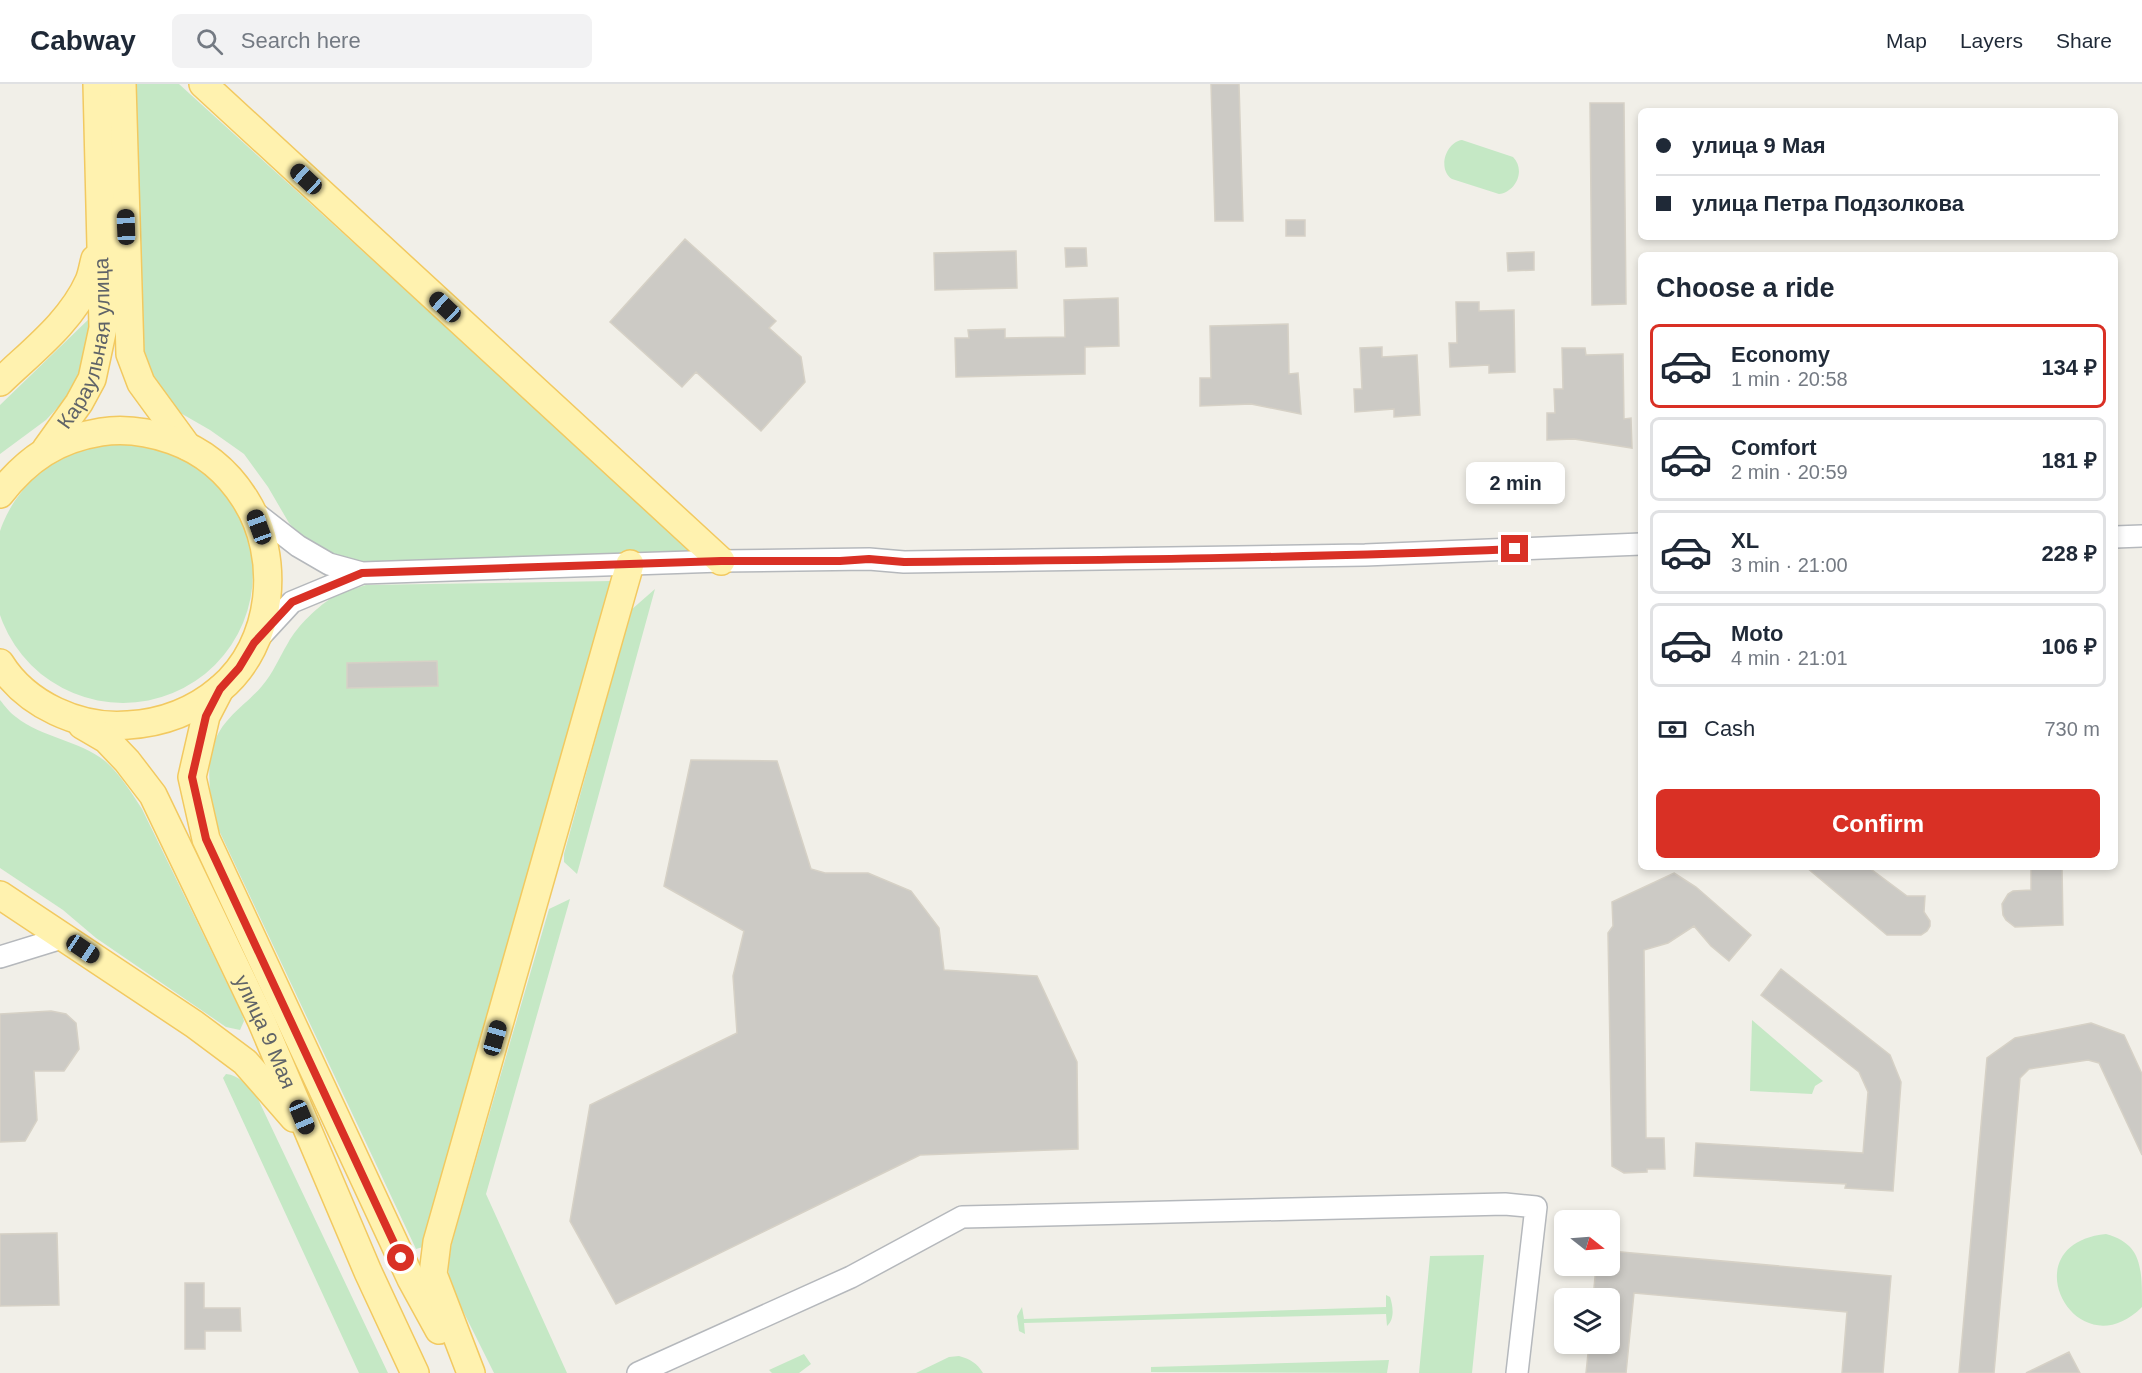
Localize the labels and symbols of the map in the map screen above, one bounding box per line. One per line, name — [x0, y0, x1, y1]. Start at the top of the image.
car — [287, 160, 325, 198]
car — [116, 209, 136, 245]
street label: Караульная улица — [52, 257, 114, 433]
car — [426, 288, 464, 326]
callout: 2 min — [1466, 462, 1564, 504]
car — [244, 507, 274, 547]
route end — [1501, 535, 1528, 562]
car — [63, 931, 103, 967]
street label: улица 9 Мая — [230, 971, 301, 1092]
car — [481, 1018, 509, 1058]
car — [287, 1097, 317, 1137]
north arrow — [1554, 1210, 1620, 1276]
route start — [387, 1244, 414, 1271]

